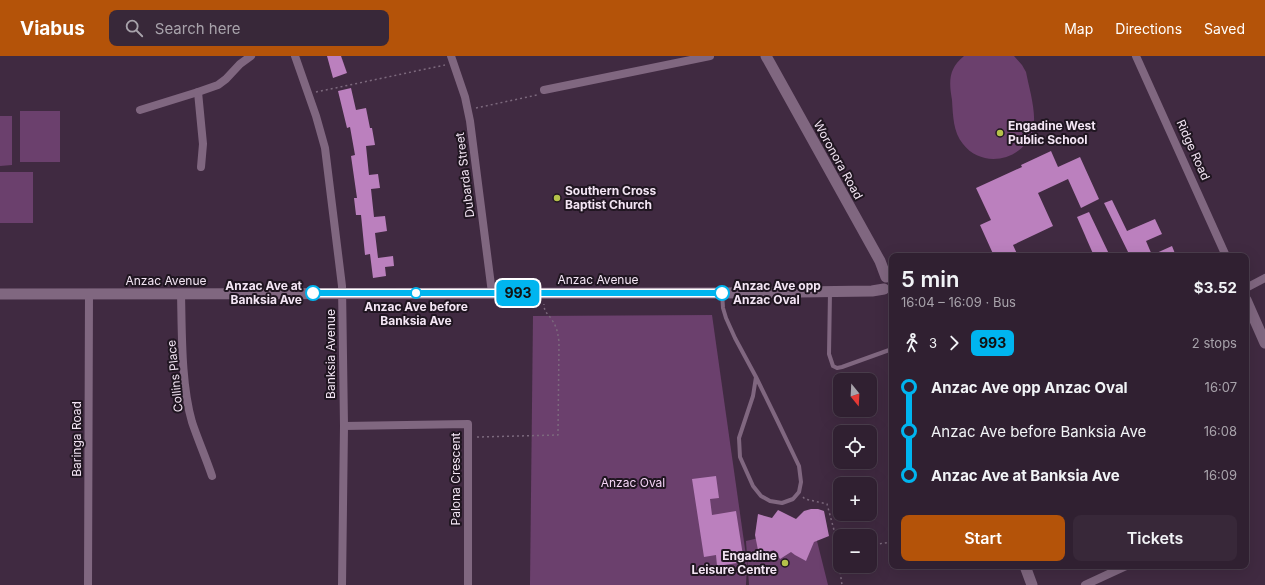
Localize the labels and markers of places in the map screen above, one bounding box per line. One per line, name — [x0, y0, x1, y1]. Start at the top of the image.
place label: Engadine West Public School — [1008, 118, 1096, 147]
marker: Engadine West Public School — [995, 128, 1005, 138]
place label: Southern Cross Baptist Church — [565, 183, 657, 212]
marker: Southern Cross Baptist Church — [552, 193, 562, 203]
place label: Anzac Ave at Banksia Ave — [225, 278, 303, 307]
place label: Anzac Ave opp Anzac Oval — [733, 278, 821, 307]
marker: Anzac Ave at Banksia Ave — [305, 285, 321, 301]
marker: Anzac Ave opp Anzac Oval — [714, 285, 730, 301]
marker: Anzac Ave before Banksia Ave — [410, 287, 422, 299]
place label: Anzac Ave before Banksia Ave — [364, 299, 468, 328]
place label: Engadine Leisure Centre — [691, 548, 777, 577]
marker: Engadine Leisure Centre — [780, 558, 790, 568]

